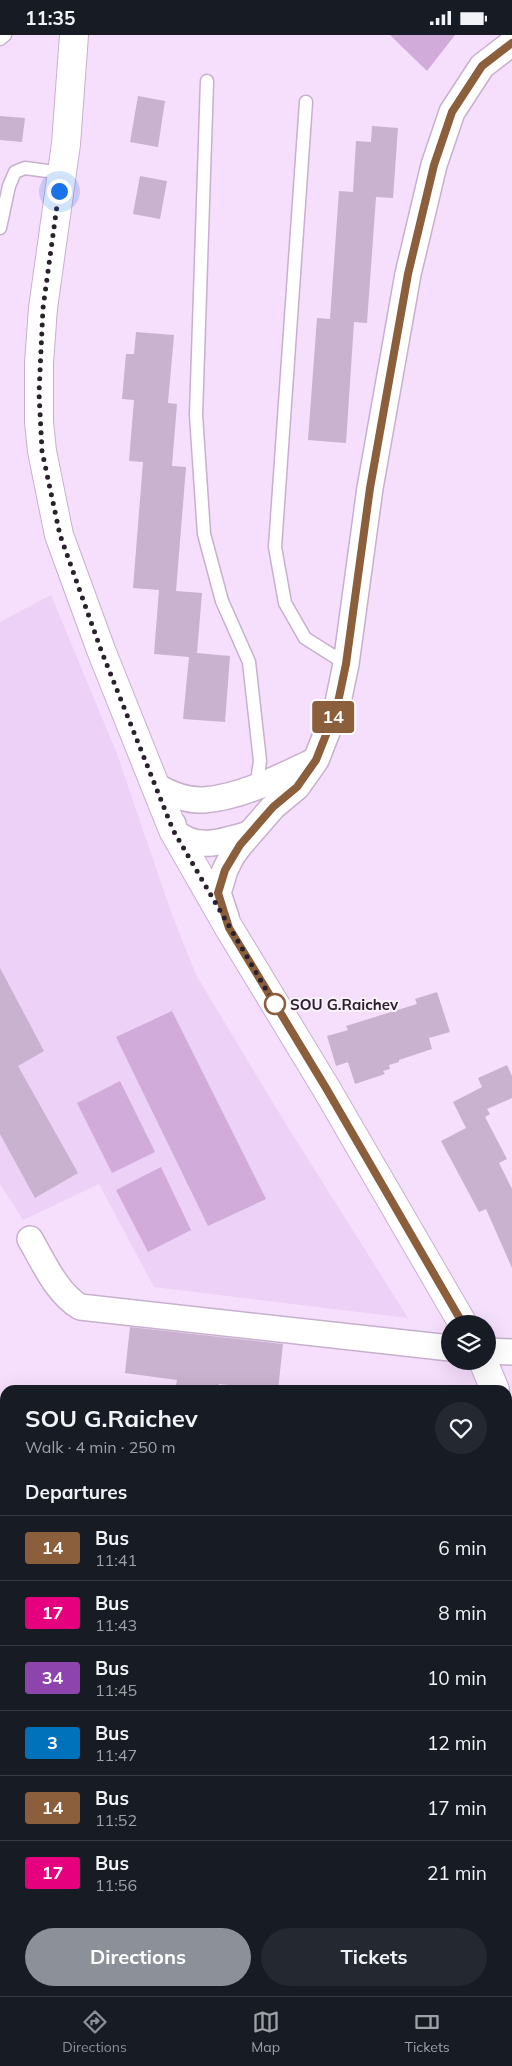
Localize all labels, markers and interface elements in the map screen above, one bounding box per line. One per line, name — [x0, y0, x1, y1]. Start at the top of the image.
text: 11:35 — [25, 6, 75, 30]
your location — [47, 179, 72, 204]
line badge: 14 — [310, 701, 356, 733]
text: 14 — [322, 705, 344, 728]
marker: SOU G.Raichev — [264, 993, 286, 1015]
place label: SOU G.Raichev — [290, 995, 399, 1014]
map controls — [441, 1315, 496, 1370]
button: layers — [441, 1315, 496, 1370]
button: heart — [435, 1402, 487, 1454]
text: SOU G.Raichev — [25, 1403, 198, 1433]
text: Walk · 4 min · 250 m — [25, 1437, 176, 1457]
text: Departures — [25, 1480, 127, 1504]
text: Bus — [95, 1526, 129, 1550]
text: 14 — [42, 1536, 63, 1559]
text: 6 min — [438, 1536, 487, 1560]
text: 11:41 — [95, 1550, 137, 1570]
text: Bus — [95, 1591, 129, 1615]
text: 17 — [42, 1601, 63, 1624]
text: 8 min — [438, 1601, 487, 1625]
text: 11:43 — [95, 1615, 137, 1635]
text: Bus — [95, 1656, 129, 1680]
text: 34 — [42, 1666, 63, 1689]
text: 10 min — [427, 1666, 487, 1690]
text: 11:45 — [95, 1680, 137, 1700]
text: Bus — [95, 1721, 129, 1745]
text: 3 — [47, 1731, 58, 1754]
text: 12 min — [427, 1731, 487, 1755]
text: 11:47 — [95, 1745, 137, 1765]
text: Bus — [95, 1786, 129, 1810]
text: 14 — [42, 1796, 63, 1819]
text: 17 min — [427, 1796, 487, 1820]
text: 11:52 — [95, 1810, 137, 1830]
text: Bus — [95, 1851, 129, 1875]
text: 17 — [42, 1861, 63, 1884]
text: 21 min — [427, 1861, 487, 1885]
text: 11:56 — [95, 1875, 137, 1895]
button: Directions — [25, 1928, 251, 1986]
button: Tickets — [261, 1928, 487, 1986]
tab: Directions — [62, 2008, 127, 2056]
tab: Map — [251, 2008, 280, 2056]
tab: Tickets — [405, 2008, 450, 2056]

